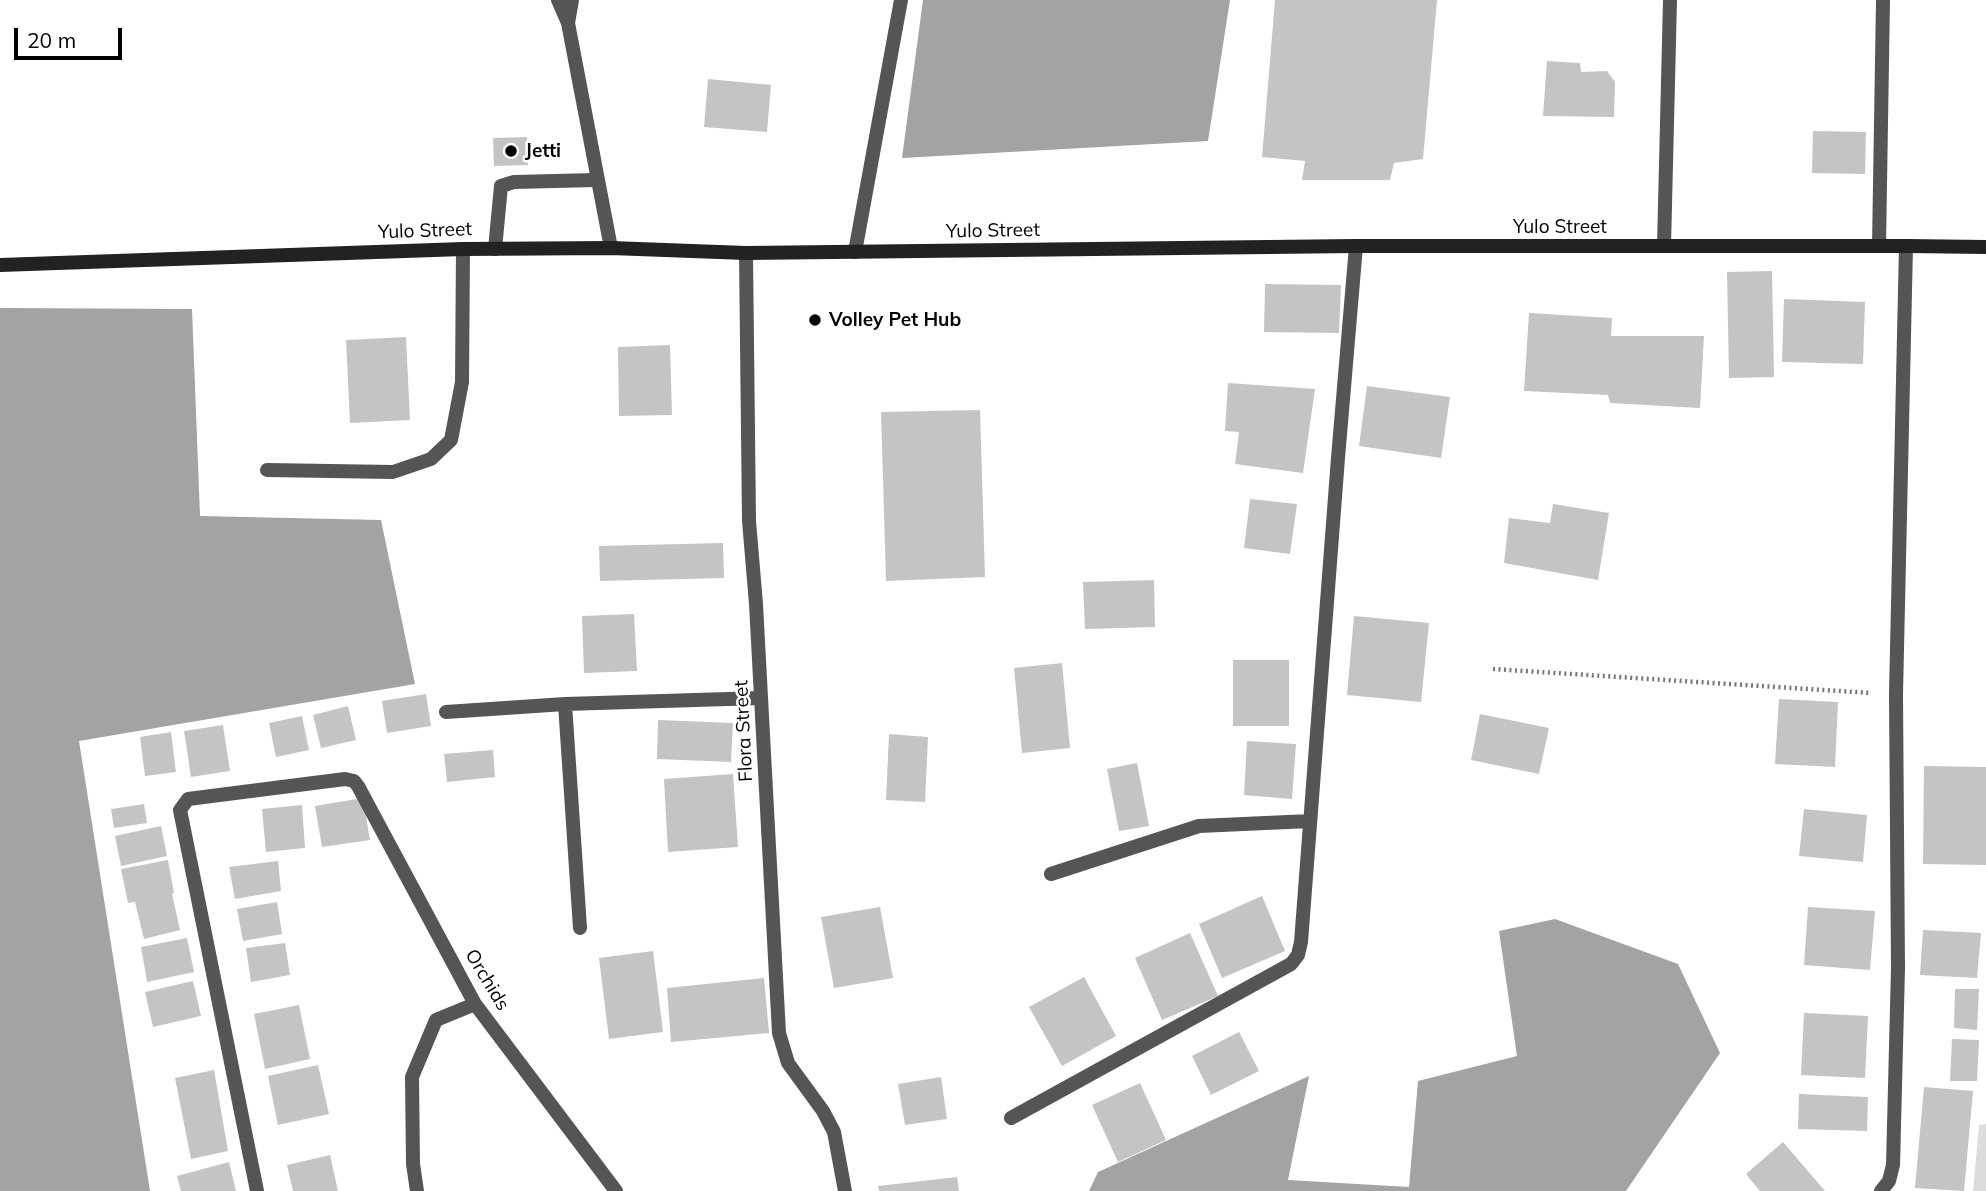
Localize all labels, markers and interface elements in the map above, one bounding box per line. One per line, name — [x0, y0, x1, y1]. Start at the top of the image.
scale bar — [18, 14, 126, 58]
text: 20 m — [27, 27, 76, 53]
place label: Jetti — [525, 140, 561, 162]
marker: Jetti — [503, 143, 519, 159]
street label: Yulo Street — [1513, 216, 1607, 238]
street label: Yulo Street — [378, 218, 472, 244]
street label: Yulo Street — [946, 219, 1040, 243]
place label: Volley Pet Hub — [829, 309, 961, 331]
marker: Volley Pet Hub — [807, 312, 823, 328]
street label: Flora Street — [730, 680, 758, 782]
street label: Orchids — [460, 945, 514, 1015]

